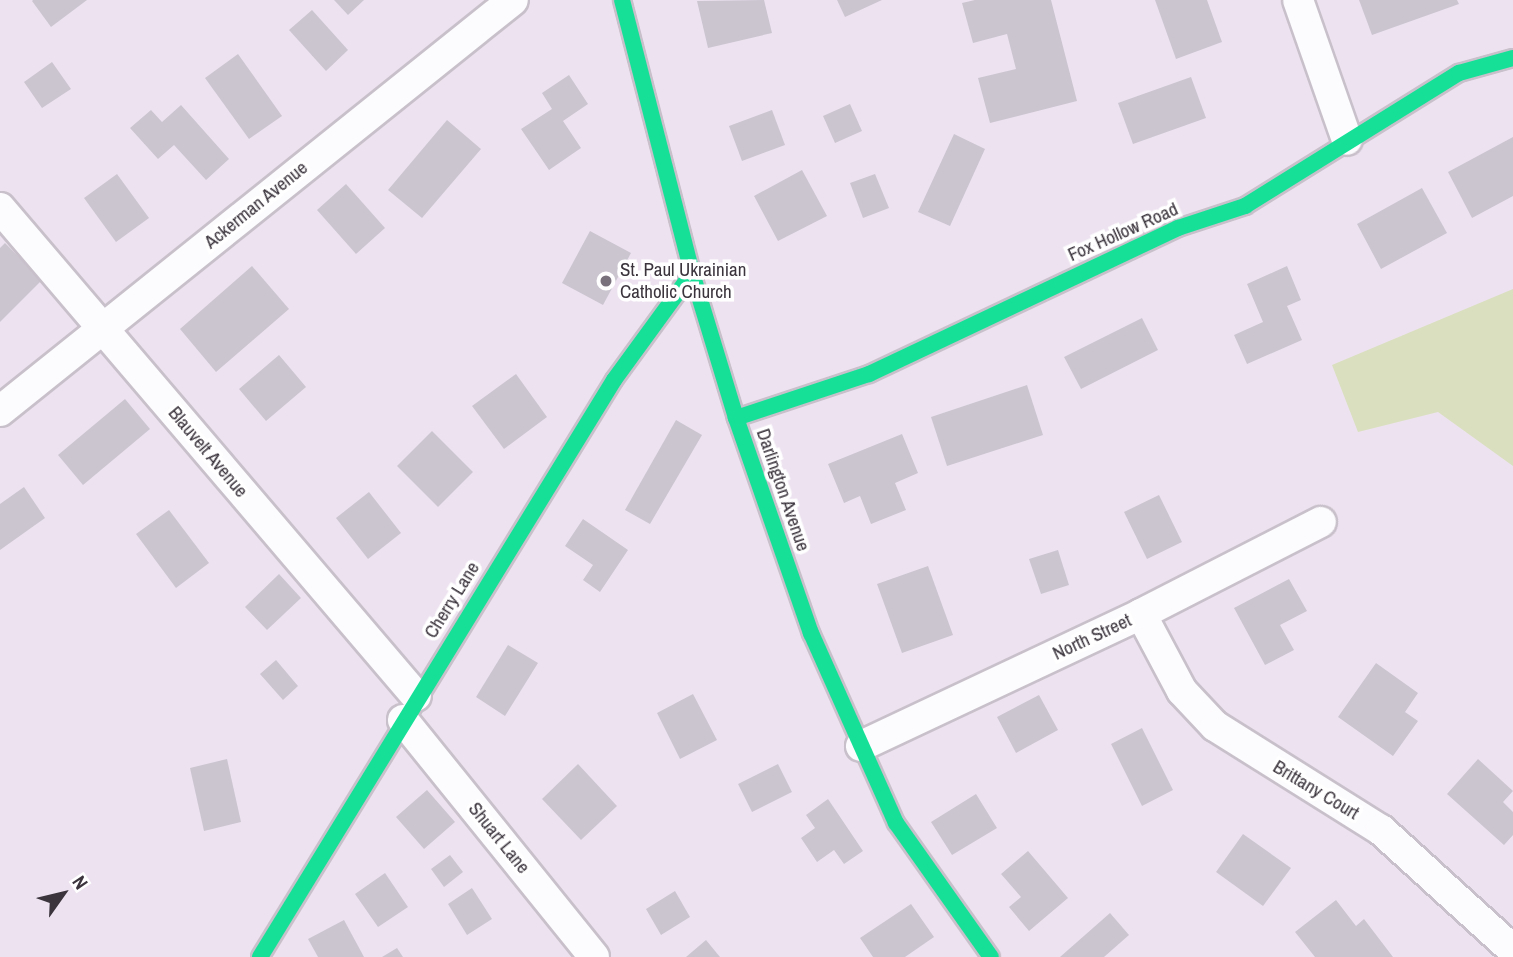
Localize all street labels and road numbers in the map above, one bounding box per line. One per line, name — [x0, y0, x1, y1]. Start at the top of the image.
street label: Ackerman Avenue — [199, 156, 313, 254]
street label: Fox Hollow Road — [1065, 198, 1181, 266]
street label: Blauvelt Avenue — [163, 402, 253, 502]
street label: Darlington Avenue — [751, 425, 815, 555]
street label: Cherry Lane — [420, 558, 484, 642]
street label: North Street — [1049, 609, 1135, 665]
street label: Brittany Court — [1269, 755, 1363, 825]
street label: Shuart Lane — [463, 798, 535, 878]

